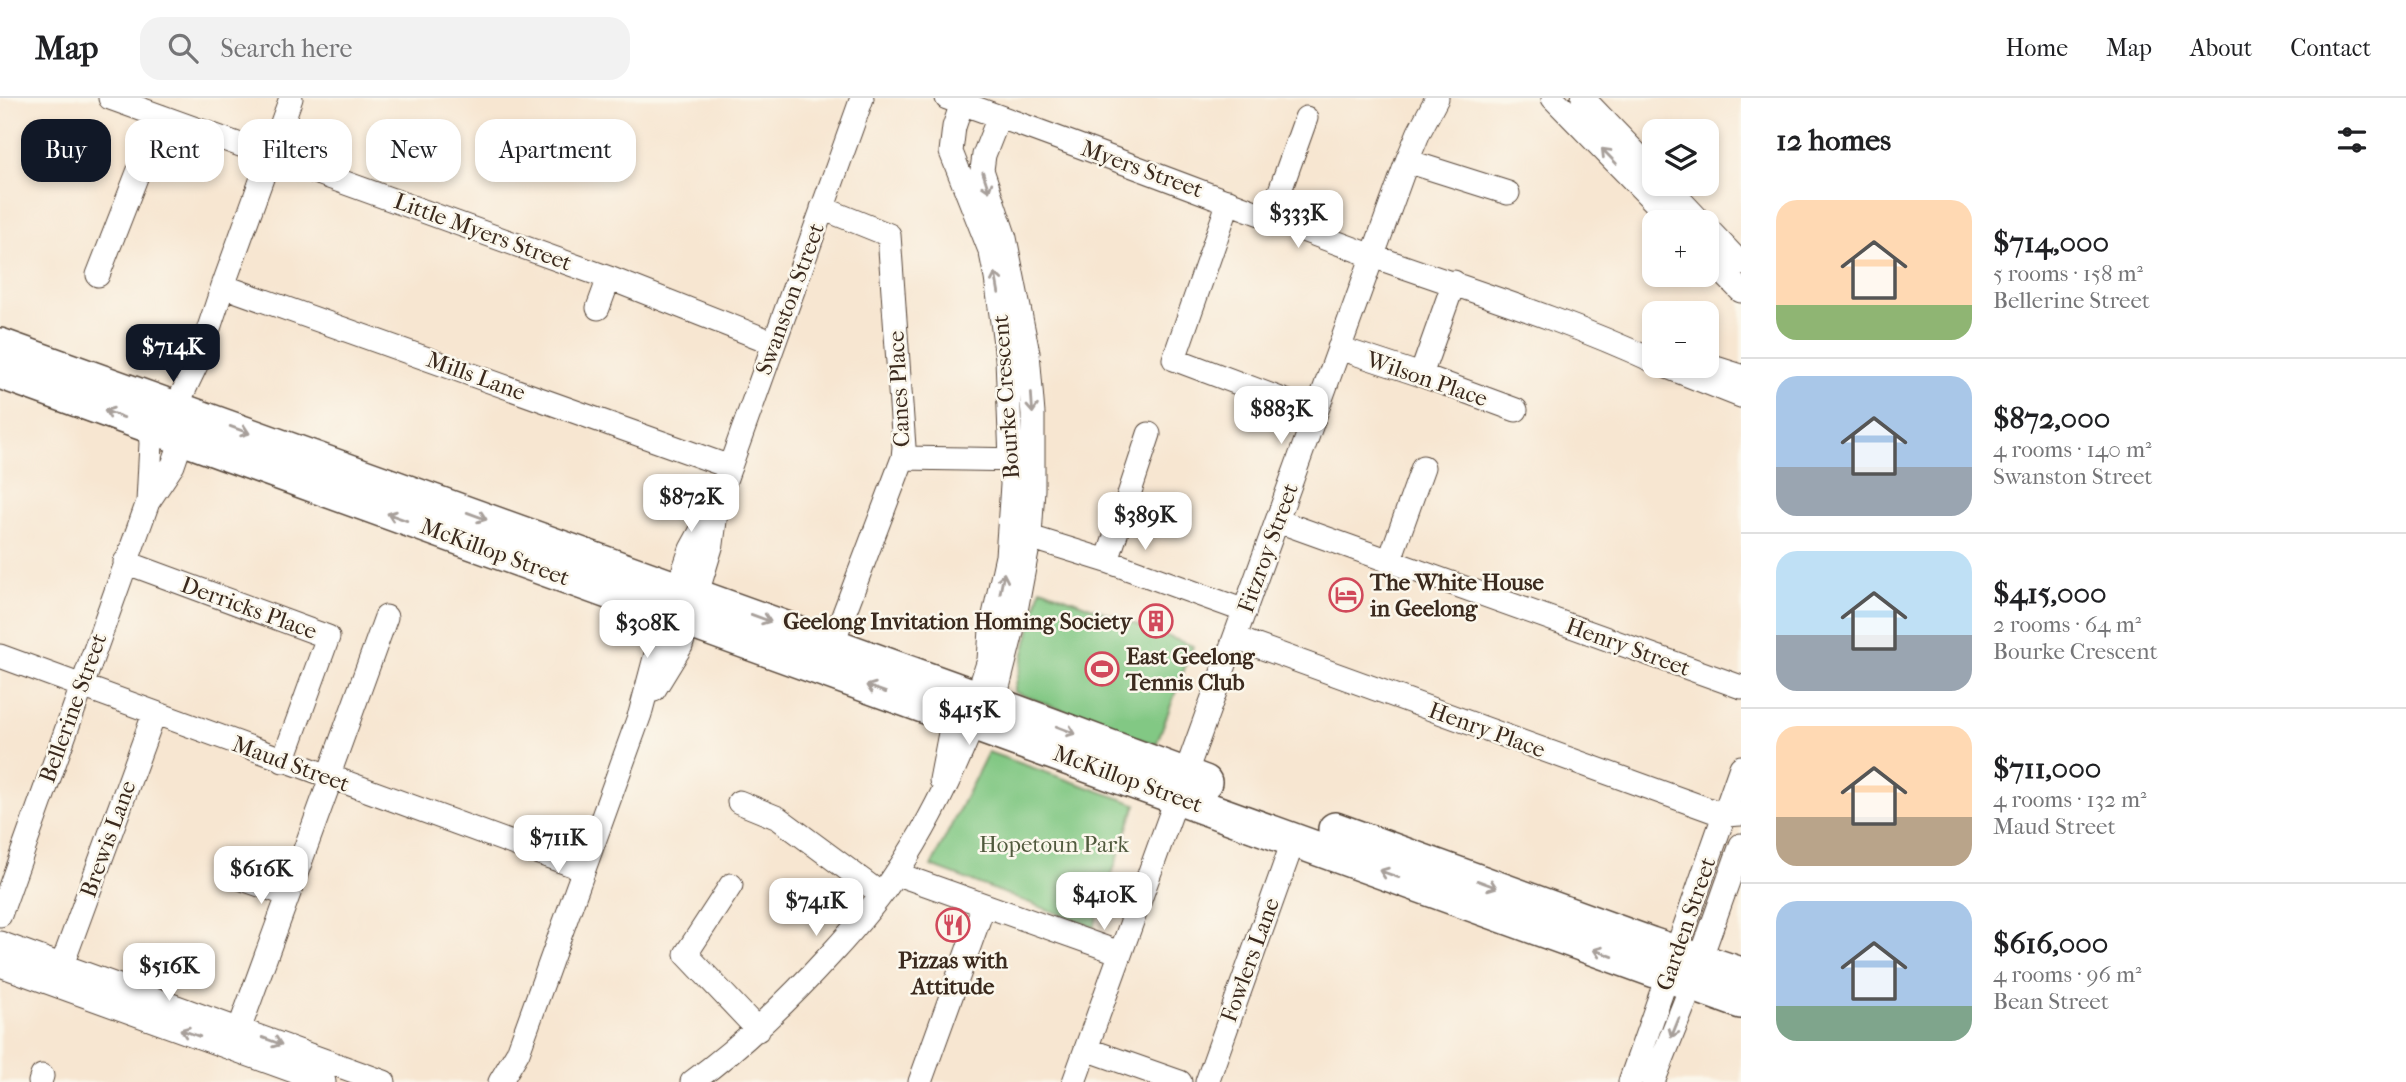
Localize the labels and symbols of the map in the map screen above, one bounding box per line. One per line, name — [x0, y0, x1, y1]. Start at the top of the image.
street label: Myers Street — [1077, 134, 1207, 204]
one-way arrow — [1601, 148, 1618, 165]
one-way arrow — [980, 170, 993, 192]
street label: Little Myers Street — [391, 187, 575, 277]
pin: $333K — [1249, 190, 1347, 250]
street label: Swanston Street — [750, 219, 830, 379]
one-way arrow — [990, 272, 1003, 295]
street label: Bourke Crescent — [987, 314, 1025, 480]
pin: $714K — [124, 324, 222, 384]
street label: Canes Place — [882, 330, 916, 448]
street label: Wilson Place — [1362, 345, 1491, 412]
street label: Mills Lane — [423, 346, 529, 406]
pin: $883K — [1232, 386, 1330, 446]
one-way arrow — [1026, 391, 1039, 414]
one-way arrow — [103, 407, 125, 420]
one-way arrow — [228, 425, 250, 437]
pin: $872K — [642, 474, 740, 534]
street label: Fitzroy Street — [1232, 480, 1304, 616]
pin: $389K — [1096, 492, 1194, 552]
one-way arrow — [386, 510, 408, 522]
one-way arrow — [465, 511, 487, 523]
street label: McKillop Street — [417, 513, 573, 591]
place label: The White House in Geelong — [1369, 569, 1545, 622]
street label: Derricks Place — [177, 571, 321, 645]
one-way arrow — [996, 572, 1009, 595]
hotel icon: The White House in Geelong — [1327, 576, 1365, 614]
pin: $308K — [598, 601, 696, 660]
building icon: Geelong Invitation Homing Society — [1137, 602, 1175, 640]
place label: Geelong Invitation Homing Society — [783, 608, 1134, 635]
street label: Henry Street — [1562, 612, 1694, 682]
one-way arrow — [749, 613, 771, 626]
street label: Bellerine Street — [33, 630, 113, 786]
place label: East Geelong Tennis Club — [1125, 643, 1255, 696]
sports icon: East Geelong Tennis Club — [1083, 650, 1121, 688]
one-way arrow — [865, 682, 887, 694]
pin: $415K — [920, 688, 1018, 747]
street label: Henry Place — [1425, 696, 1549, 764]
one-way arrow — [1055, 725, 1077, 738]
street label: Maud Street — [229, 730, 353, 798]
street label: McKillop Street — [1050, 740, 1206, 818]
street label: Brewis Lane — [74, 777, 142, 901]
pin: $711K — [509, 816, 607, 875]
park label: Hopetoun Park — [979, 831, 1130, 858]
pin: $616K — [212, 846, 310, 906]
street label: Garden Street — [1651, 854, 1721, 994]
one-way arrow — [1379, 867, 1401, 879]
pin: $410K — [1055, 872, 1153, 932]
pin: $741K — [767, 878, 865, 938]
one-way arrow — [1475, 879, 1497, 892]
street label: Fowlers Lane — [1215, 894, 1285, 1026]
restaurant icon: Pizzas with Attitude — [934, 906, 972, 944]
pin: $516K — [120, 944, 218, 1003]
one-way arrow — [1592, 946, 1614, 958]
place label: Pizzas with Attitude — [898, 947, 1009, 1000]
one-way arrow — [1667, 1017, 1680, 1038]
one-way arrow — [180, 1026, 202, 1039]
one-way arrow — [260, 1036, 282, 1048]

